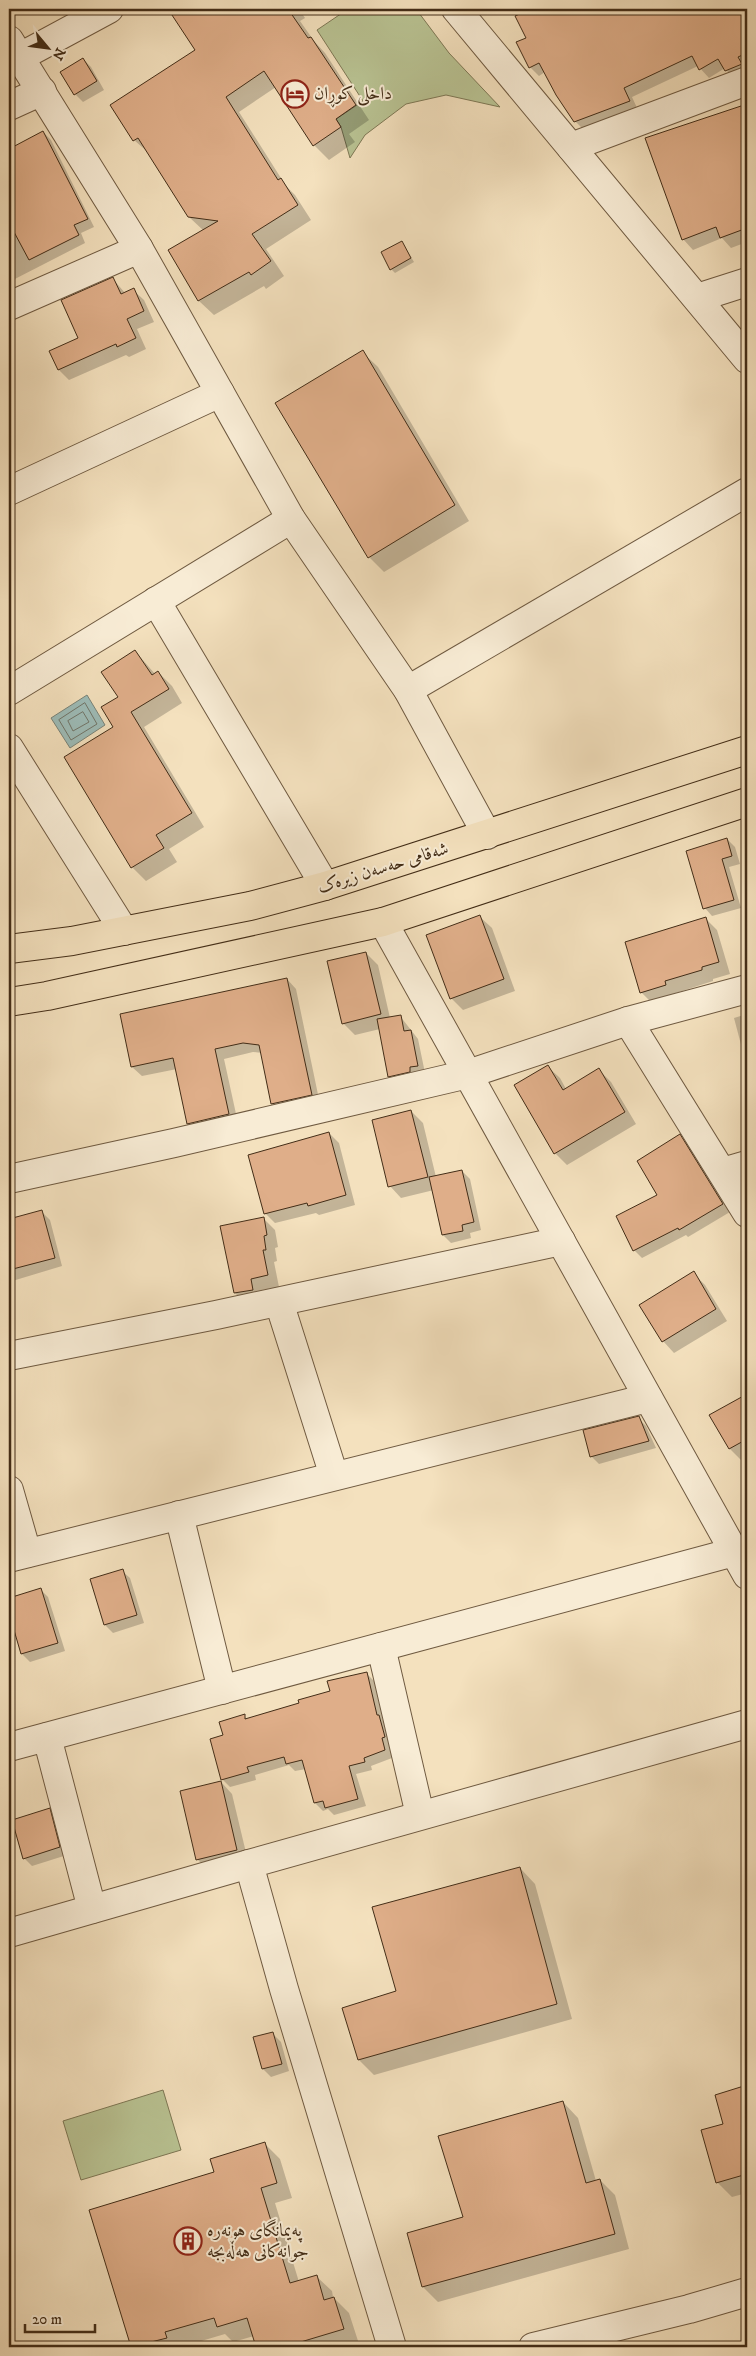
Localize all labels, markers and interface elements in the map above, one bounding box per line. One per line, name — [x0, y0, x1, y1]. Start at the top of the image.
north arrow — [22, 22, 72, 72]
text: N — [48, 44, 69, 64]
hotel icon: داخلی کوڕان — [280, 79, 310, 109]
place label: داخلی کوڕان — [314, 83, 392, 108]
street label: شەقامی حەسەن زیرەک — [315, 838, 451, 898]
place label: پەیمانگای هونەرە جوانەکانی هەڵەبجە — [207, 2218, 309, 2263]
building icon: پەیمانگای هونەرە جوانەکانی هەڵەبجە — [173, 2226, 203, 2256]
scale bar — [25, 2301, 95, 2333]
text: 20 m — [32, 2310, 62, 2329]

